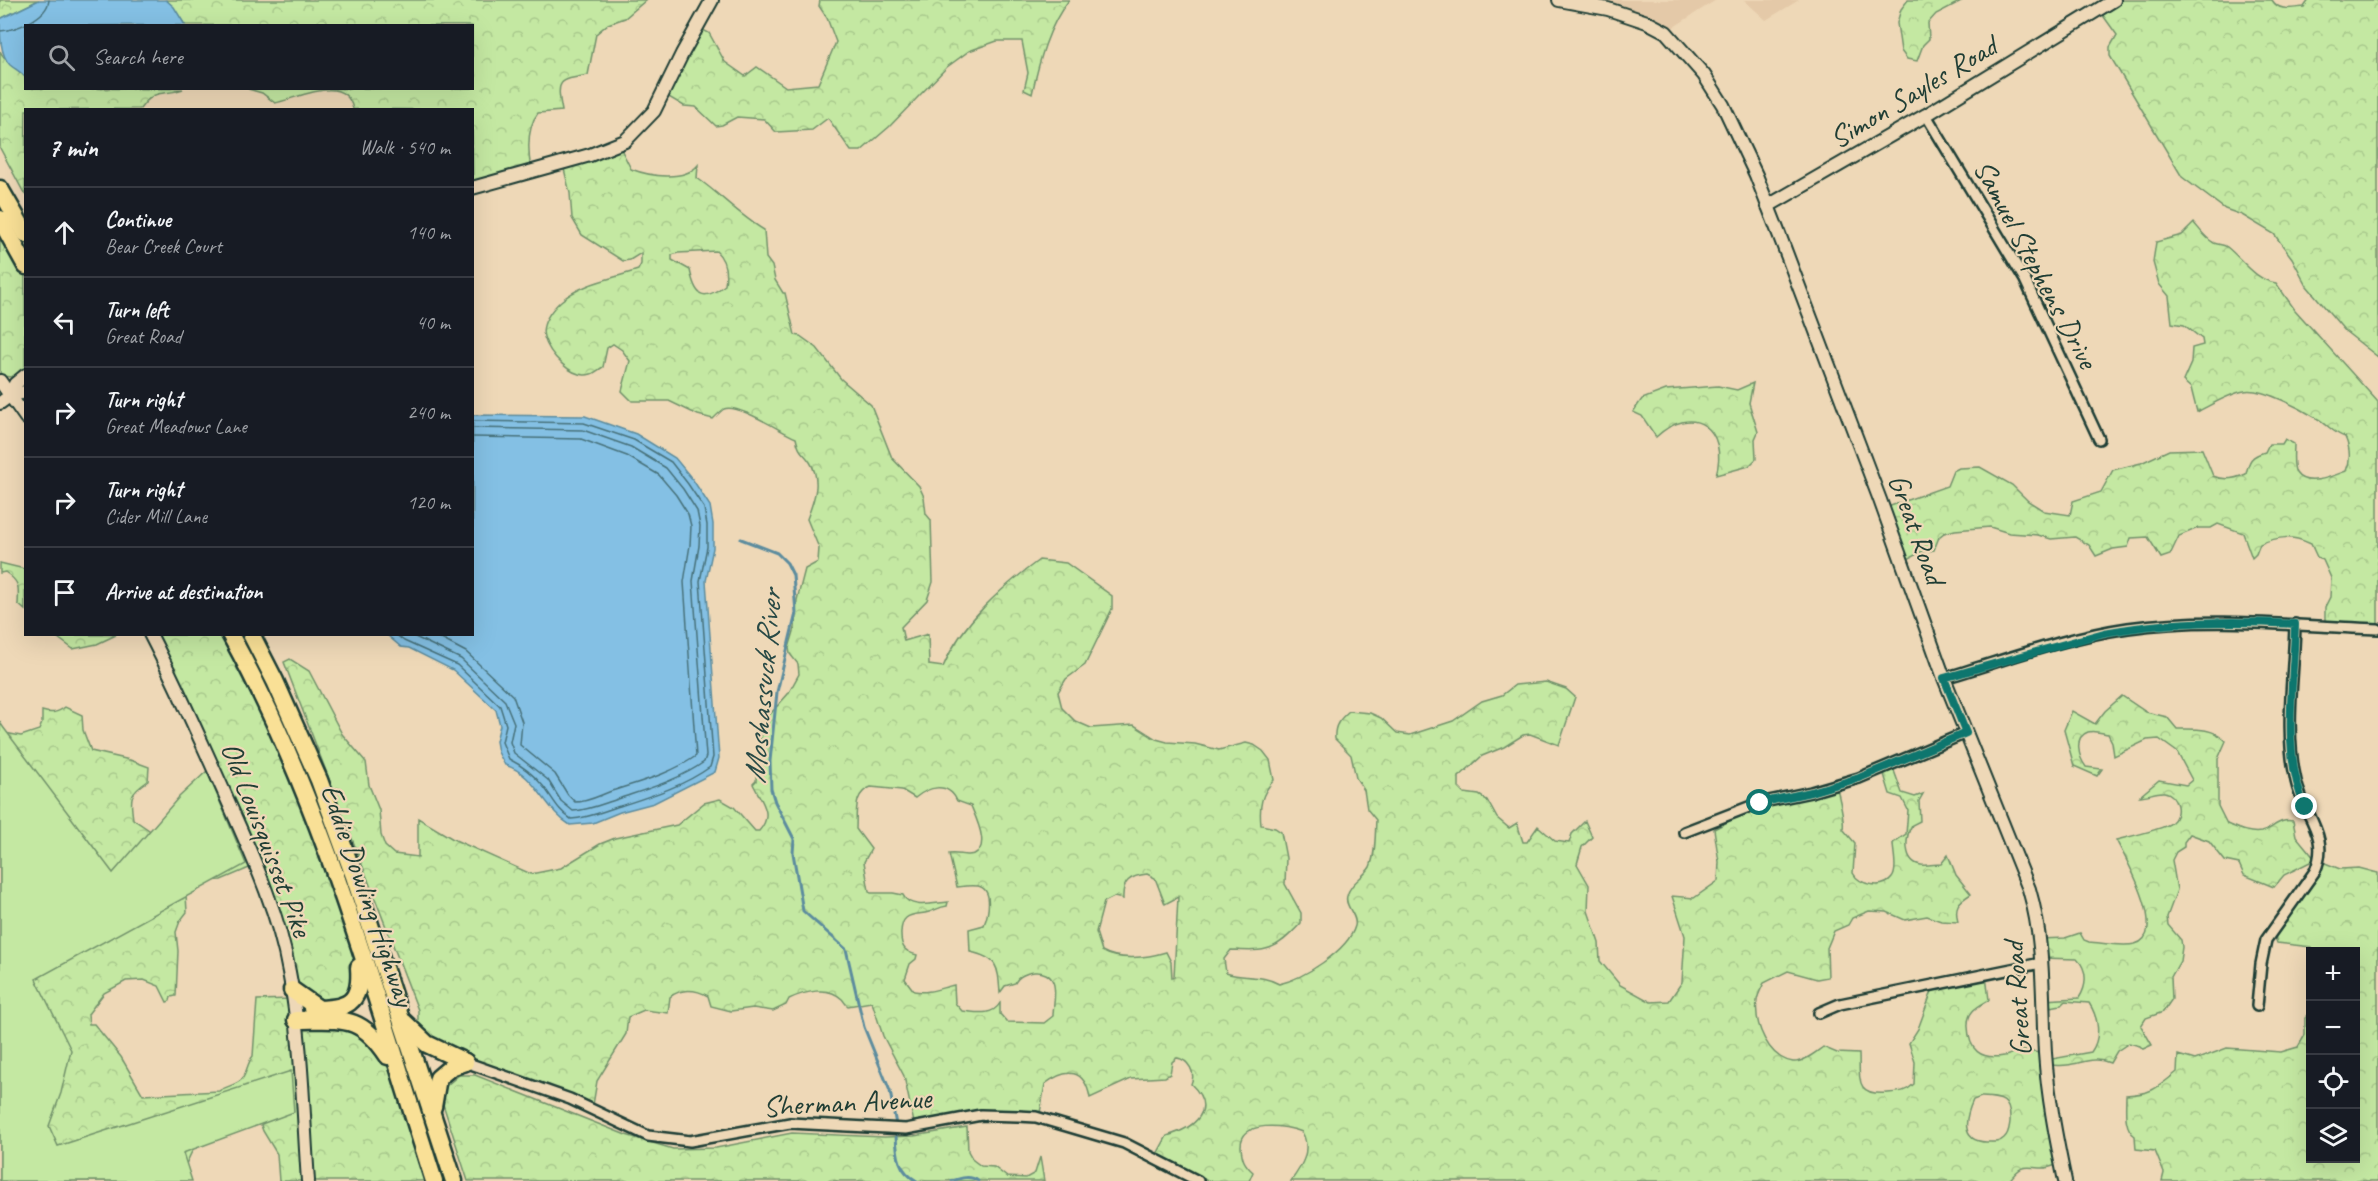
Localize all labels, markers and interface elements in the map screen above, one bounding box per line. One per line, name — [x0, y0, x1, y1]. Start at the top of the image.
search box — [24, 24, 474, 90]
street label: Simon Sayles Road — [1822, 25, 2007, 157]
icon: search — [45, 41, 78, 74]
text: Search here — [93, 43, 183, 71]
text: 7 min — [48, 131, 98, 164]
text: Walk · 540 m — [360, 135, 450, 160]
street label: Samuel Stephens Drive — [1965, 153, 2108, 377]
text: Continue — [105, 206, 171, 234]
icon: ahead — [48, 216, 81, 249]
text: 140 m — [407, 220, 450, 245]
text: Bear Creek Court — [105, 234, 222, 259]
text: Turn left — [105, 296, 169, 324]
icon: left — [48, 306, 81, 339]
text: 40 m — [416, 310, 450, 335]
text: Great Road — [105, 324, 182, 349]
text: Turn right — [105, 386, 182, 414]
icon: right — [48, 396, 81, 429]
text: 240 m — [407, 400, 450, 425]
text: Great Meadows Lane — [105, 414, 247, 439]
street label: Great Road — [1880, 469, 1956, 593]
text: Turn right — [105, 476, 182, 504]
icon: right — [48, 486, 81, 519]
text: 120 m — [407, 490, 450, 515]
text: Cider Mill Lane — [105, 504, 207, 529]
icon: arrive — [48, 576, 81, 609]
text: Arrive at destination — [105, 578, 262, 606]
water label: Moshassuck River — [734, 585, 792, 785]
street label: Old Louisquisset Pike — [212, 736, 322, 944]
street label: Eddie Dowling Highway — [312, 779, 425, 1014]
route start — [1746, 789, 1772, 815]
route end — [2291, 793, 2317, 819]
street label: Great Road — [1994, 936, 2040, 1058]
map controls — [2306, 947, 2360, 1163]
button: + — [2306, 947, 2360, 1001]
button: − — [2306, 1001, 2360, 1055]
button: locate — [2306, 1055, 2360, 1109]
street label: Sherman Avenue — [762, 1079, 934, 1125]
button: layers — [2306, 1109, 2360, 1163]

